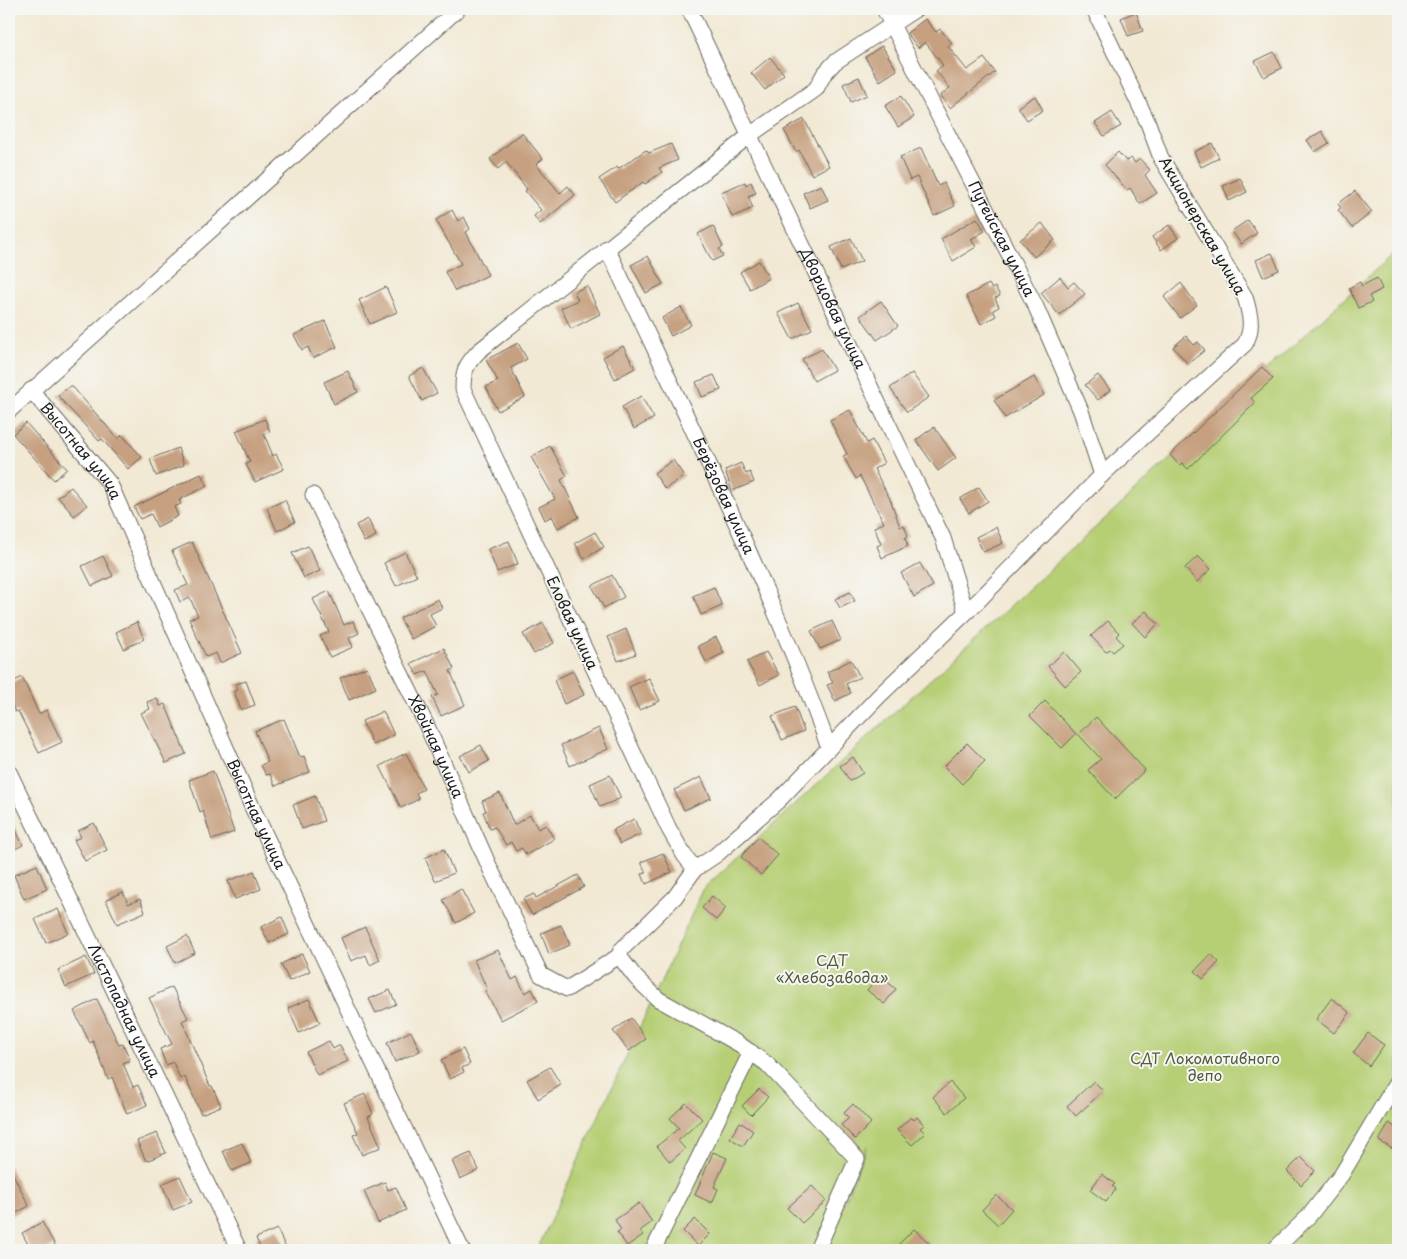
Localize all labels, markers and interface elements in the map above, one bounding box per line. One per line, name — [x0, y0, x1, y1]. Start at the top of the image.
street label: Акционерская улица — [1154, 152, 1253, 299]
street label: Путейская улица — [963, 176, 1042, 301]
street label: Дворцовая улица — [795, 242, 873, 373]
street label: Высотная улица — [36, 396, 129, 503]
street label: Берёзовая улица — [688, 433, 762, 558]
street label: Еловая улица — [542, 572, 605, 673]
street label: Хвойная улица — [403, 690, 471, 802]
street label: Высотная улица — [222, 755, 293, 873]
street label: Листопадная улица — [83, 939, 168, 1082]
park label: СДТ «Хлебозавода» — [776, 948, 889, 988]
park label: СДТ Локомотивного депо — [1130, 1046, 1280, 1086]

